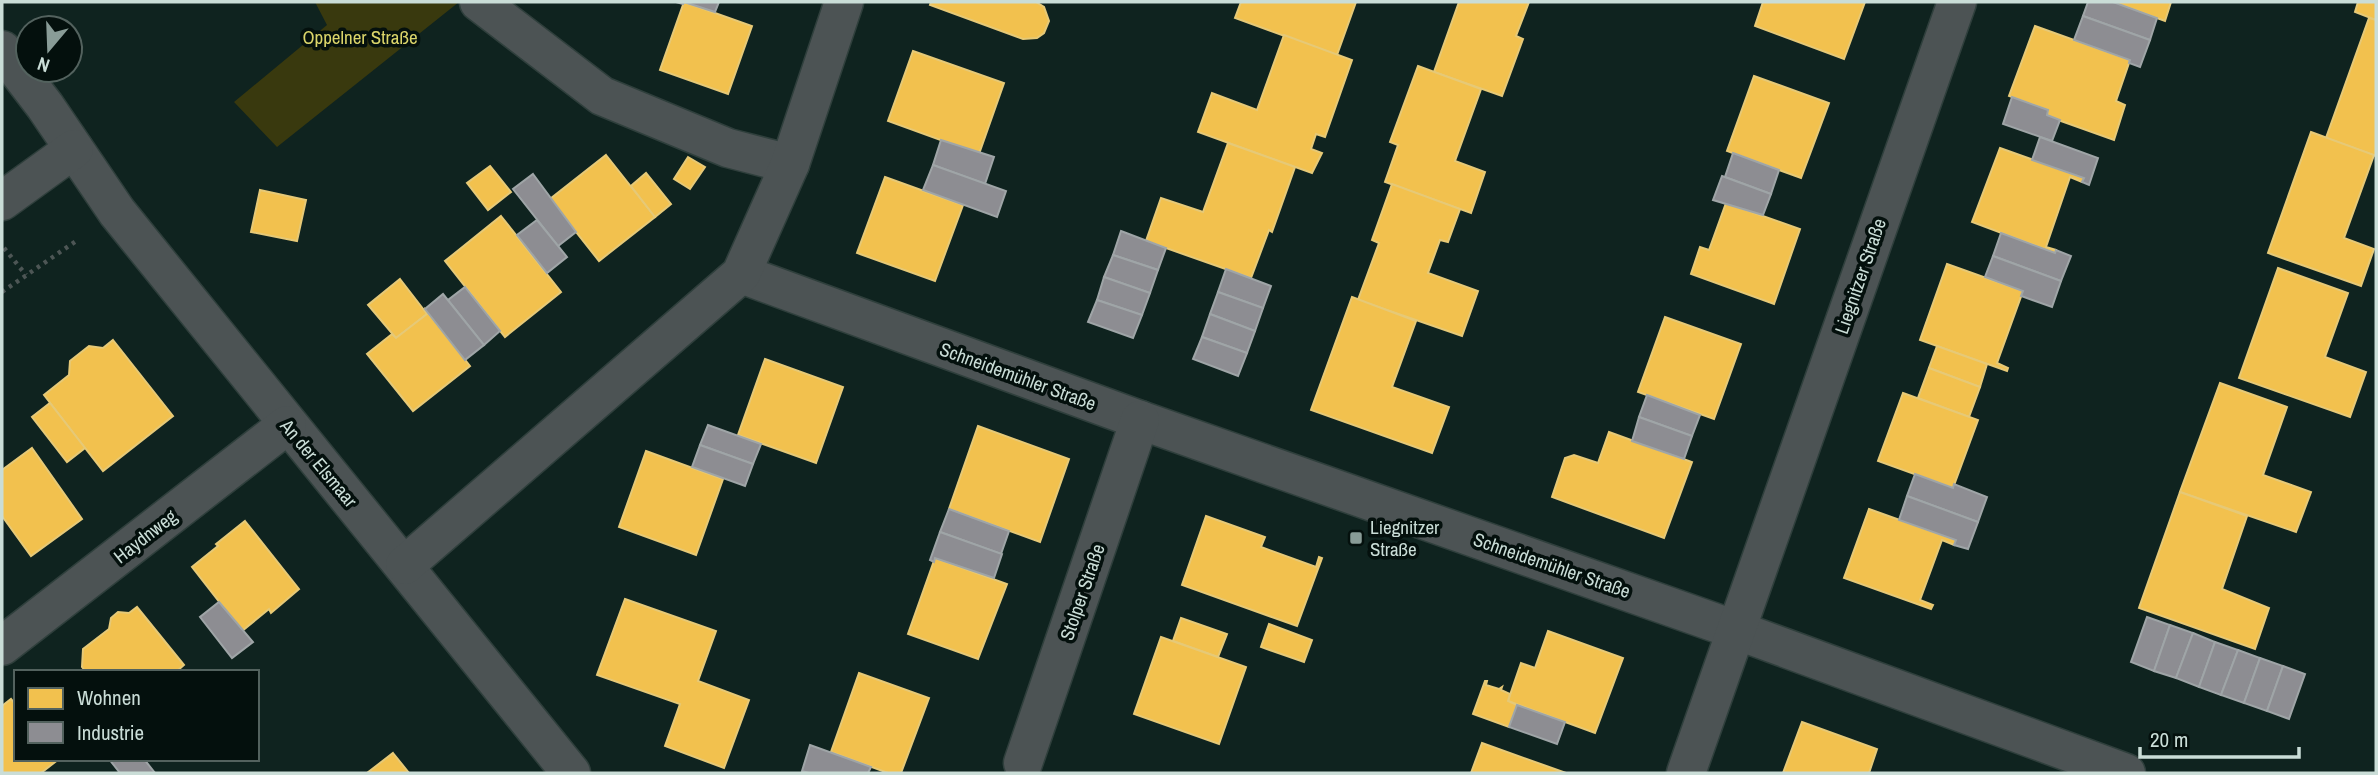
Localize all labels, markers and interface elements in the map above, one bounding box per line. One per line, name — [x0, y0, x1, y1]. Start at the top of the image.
north arrow — [14, 14, 84, 84]
park label: Oppelner Straße — [302, 24, 418, 50]
text: N — [34, 51, 53, 79]
street label: Liegnitzer Straße — [1828, 215, 1892, 337]
street label: Schneidemühler Straße — [936, 336, 1100, 416]
street label: An der Elsmaar — [274, 413, 364, 513]
street label: Haydnweg — [108, 503, 182, 569]
place label: Liegnitzer Straße — [1370, 514, 1440, 562]
street label: Schneidemühler Straße — [1470, 526, 1634, 604]
marker: Liegnitzer Straße — [1348, 530, 1364, 546]
street label: Stolper Straße — [1053, 540, 1111, 644]
legend — [14, 670, 259, 761]
text: Wohnen — [77, 683, 141, 712]
scale bar — [2140, 716, 2299, 760]
text: Industrie — [77, 718, 144, 747]
text: 20 m — [2150, 725, 2188, 754]

